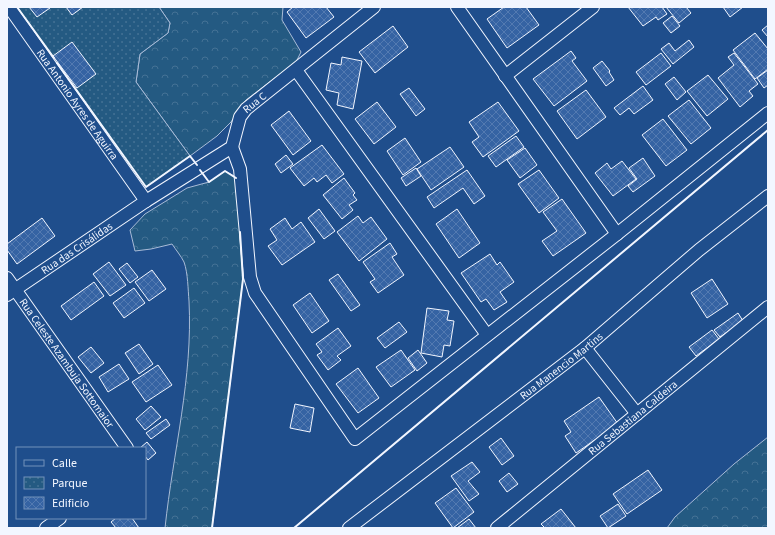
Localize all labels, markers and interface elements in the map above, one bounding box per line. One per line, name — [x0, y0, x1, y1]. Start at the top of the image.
street label: Rua Antonio Ayres de Aguirra — [33, 46, 122, 163]
street label: Rua C — [239, 88, 269, 116]
street label: Rua das Crisálidas — [38, 218, 116, 277]
street label: Rua Celeste Azambuja Sottomaior — [16, 295, 118, 431]
street label: Rua Manencio Martins — [516, 328, 606, 403]
street label: Rua Sebastiana Caldeira — [585, 377, 680, 458]
legend — [16, 447, 146, 519]
text: Calle — [52, 455, 77, 472]
text: Parque — [52, 475, 88, 492]
text: Edificio — [52, 495, 89, 512]

